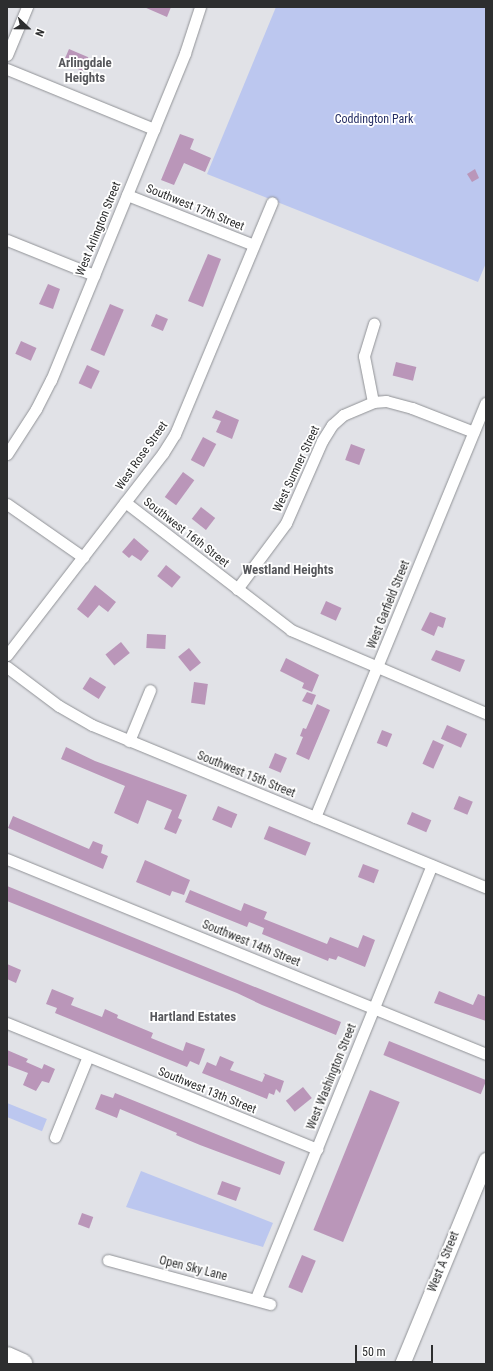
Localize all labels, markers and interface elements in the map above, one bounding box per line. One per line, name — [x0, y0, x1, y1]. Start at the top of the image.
north arrow — [8, 8, 48, 48]
text: N — [32, 27, 47, 38]
district label: Arlingdale Heights — [58, 56, 112, 87]
park label: Coddington Park — [335, 113, 413, 127]
street label: West Arlington Street — [74, 180, 124, 278]
street label: Southwest 17th Street — [144, 182, 246, 234]
street label: West Rose Street — [113, 419, 171, 493]
street label: West Sumner Street — [271, 424, 323, 514]
street label: Southwest 16th Street — [140, 495, 232, 571]
street label: West Garfield Street — [365, 559, 413, 651]
district label: Westland Heights — [242, 562, 334, 578]
street label: Southwest 15th Street — [195, 749, 297, 801]
street label: Southwest 14th Street — [200, 918, 302, 970]
district label: Hartland Estates — [150, 1009, 236, 1025]
street label: West Washington Street — [304, 1022, 360, 1132]
street label: Southwest 13th Street — [156, 1065, 258, 1117]
street label: West A Street — [425, 1230, 463, 1294]
street label: Open Sky Lane — [157, 1254, 229, 1284]
scale bar — [357, 1337, 435, 1363]
text: 50 m — [362, 1345, 386, 1359]

